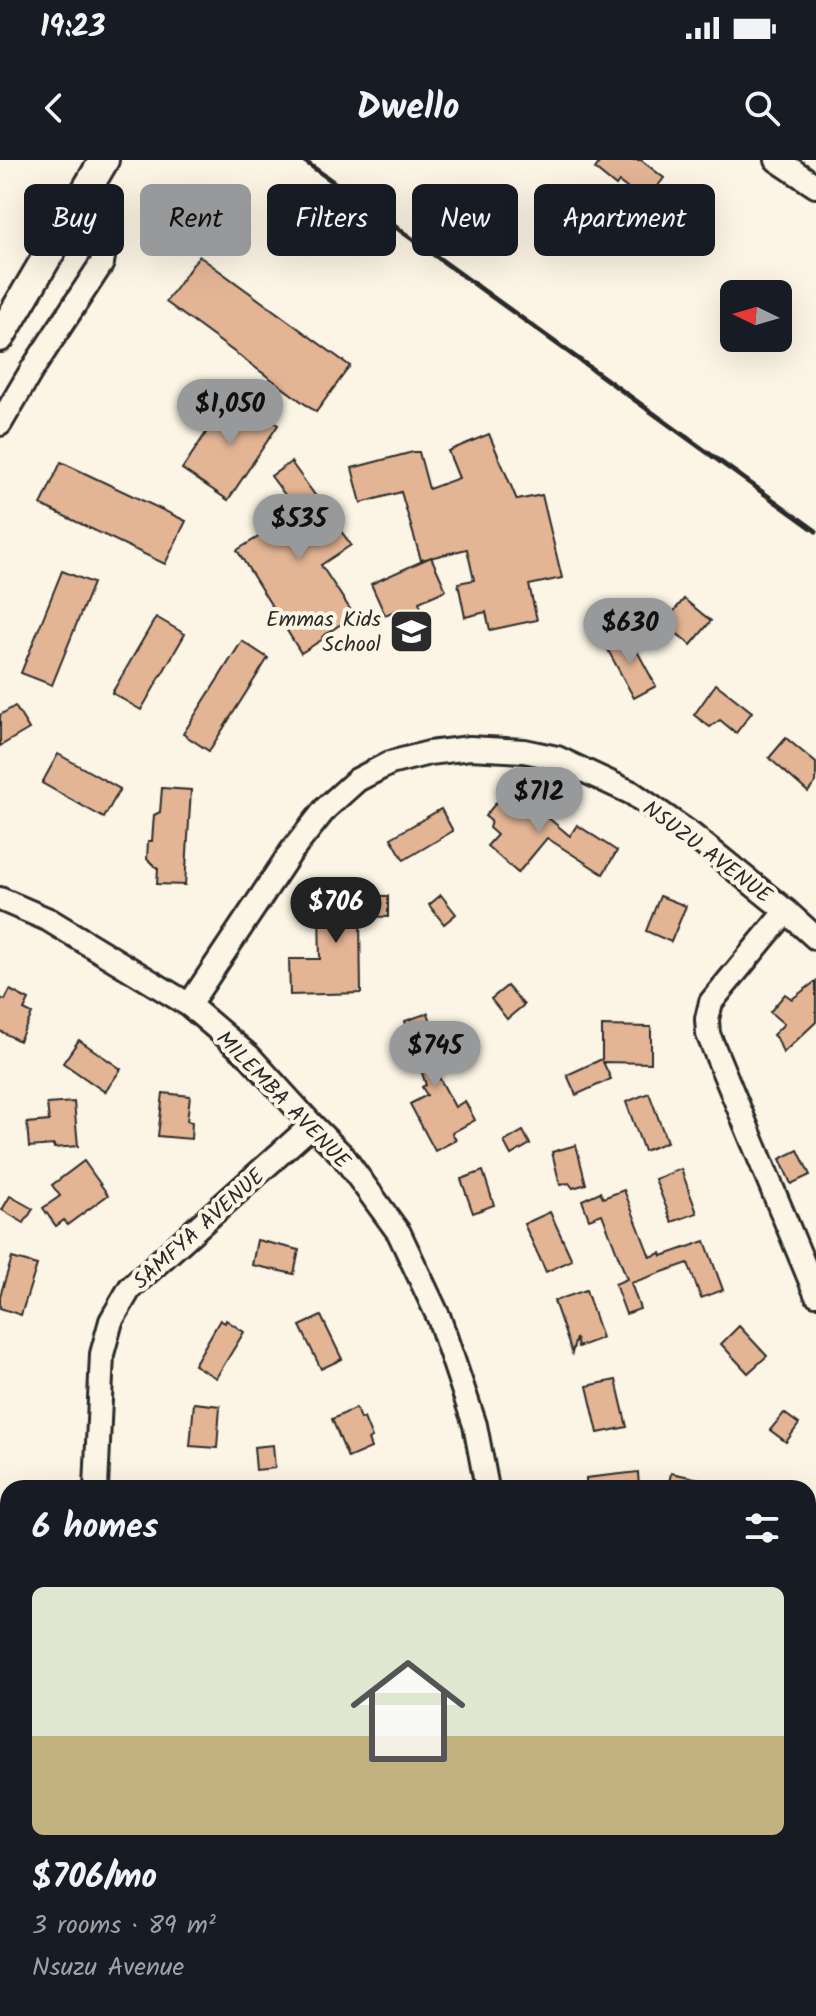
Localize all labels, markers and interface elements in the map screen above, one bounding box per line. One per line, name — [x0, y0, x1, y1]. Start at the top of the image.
text: 19:23 — [40, 4, 106, 52]
text: Dwello — [357, 80, 459, 137]
icon: back — [32, 86, 76, 130]
icon: search — [740, 86, 784, 130]
chip: Buy — [24, 184, 124, 256]
chip: Rent — [140, 184, 251, 256]
chip: Filters — [267, 184, 396, 256]
chip: New — [412, 184, 518, 256]
chip: Apartment — [534, 184, 715, 256]
north arrow — [720, 280, 792, 352]
map controls — [720, 280, 792, 352]
pin: $1,050 — [165, 379, 295, 447]
text: $1,050 — [195, 384, 265, 426]
pin: $535 — [252, 494, 346, 562]
text: $535 — [271, 499, 327, 541]
pin: $630 — [583, 598, 677, 666]
place label: Emmas Kids School — [266, 603, 382, 663]
text: $630 — [601, 603, 659, 645]
school or university icon: Emmas Kids School — [388, 607, 436, 655]
pin: $712 — [492, 767, 586, 835]
text: $712 — [514, 772, 564, 814]
street label: NSUZU AVENUE — [634, 793, 780, 914]
pin: $706 — [289, 877, 383, 945]
text: $706 — [308, 882, 364, 924]
pin: $745 — [388, 1021, 482, 1089]
street label: MILEMBA AVENUE — [207, 1023, 359, 1179]
text: $745 — [408, 1026, 463, 1068]
street label: SAMFYA AVENUE — [126, 1160, 275, 1299]
text: 6 homes — [32, 1501, 158, 1555]
icon: filters — [740, 1506, 784, 1550]
icon: home — [336, 1639, 480, 1783]
text: $706/mo — [32, 1851, 157, 1905]
text: 3 rooms · 89 m² — [32, 1905, 216, 1947]
text: Nsuzu Avenue — [32, 1947, 184, 1989]

